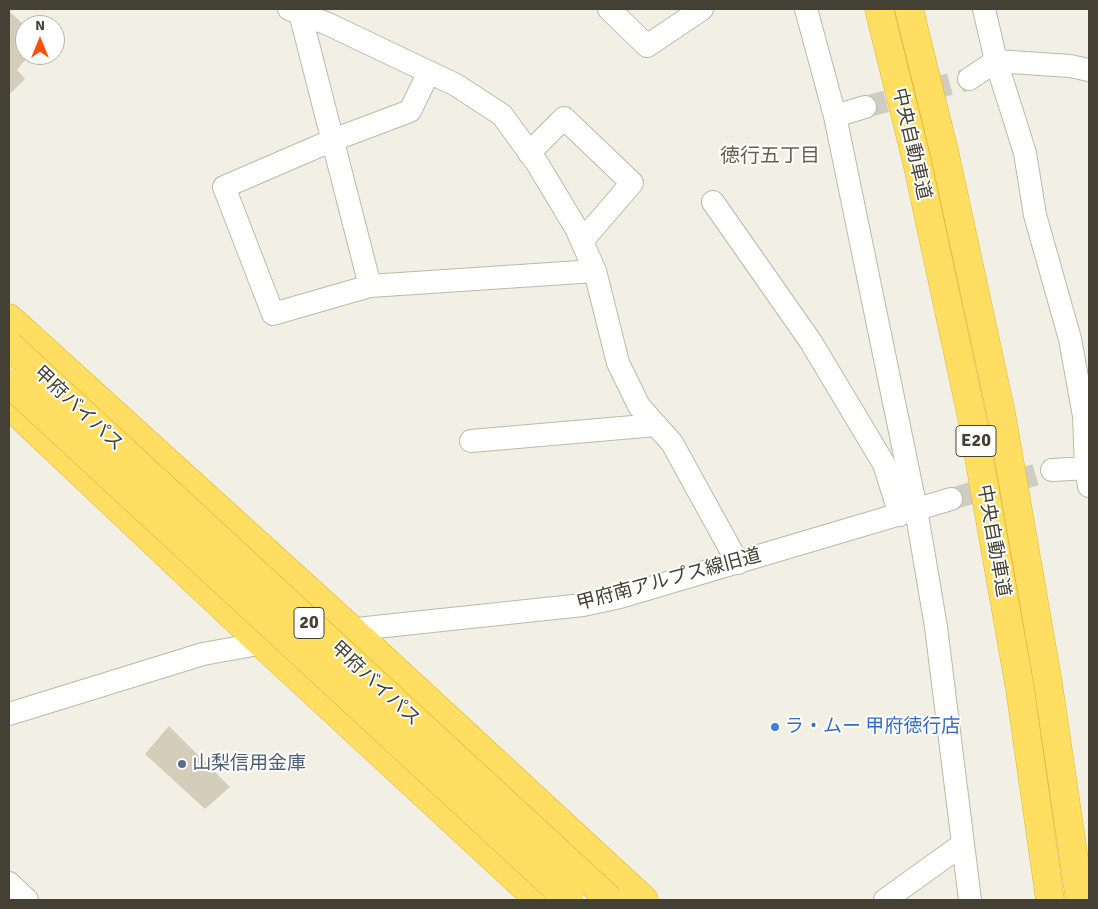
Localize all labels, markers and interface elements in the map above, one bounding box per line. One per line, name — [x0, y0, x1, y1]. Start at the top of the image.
north arrow — [15, 15, 65, 65]
text: N — [35, 17, 45, 34]
street label: 中央自動車道 — [887, 86, 935, 202]
district label: 徳行五丁目 — [720, 145, 820, 169]
street label: 甲府バイパス — [29, 362, 127, 456]
road number: E20 — [956, 426, 996, 456]
street label: 中央自動車道 — [972, 483, 1014, 599]
street label: 甲府南アルプス線旧道 — [574, 544, 764, 616]
road number: 20 — [294, 608, 324, 638]
street label: 甲府バイパス — [326, 637, 424, 731]
place label: ラ・ムー 甲府徳行店 — [785, 716, 960, 738]
marker: ラ・ムー 甲府徳行店 — [769, 721, 781, 733]
place label: 山梨信用金庫 — [192, 753, 306, 775]
marker: 山梨信用金庫 — [176, 758, 188, 770]

